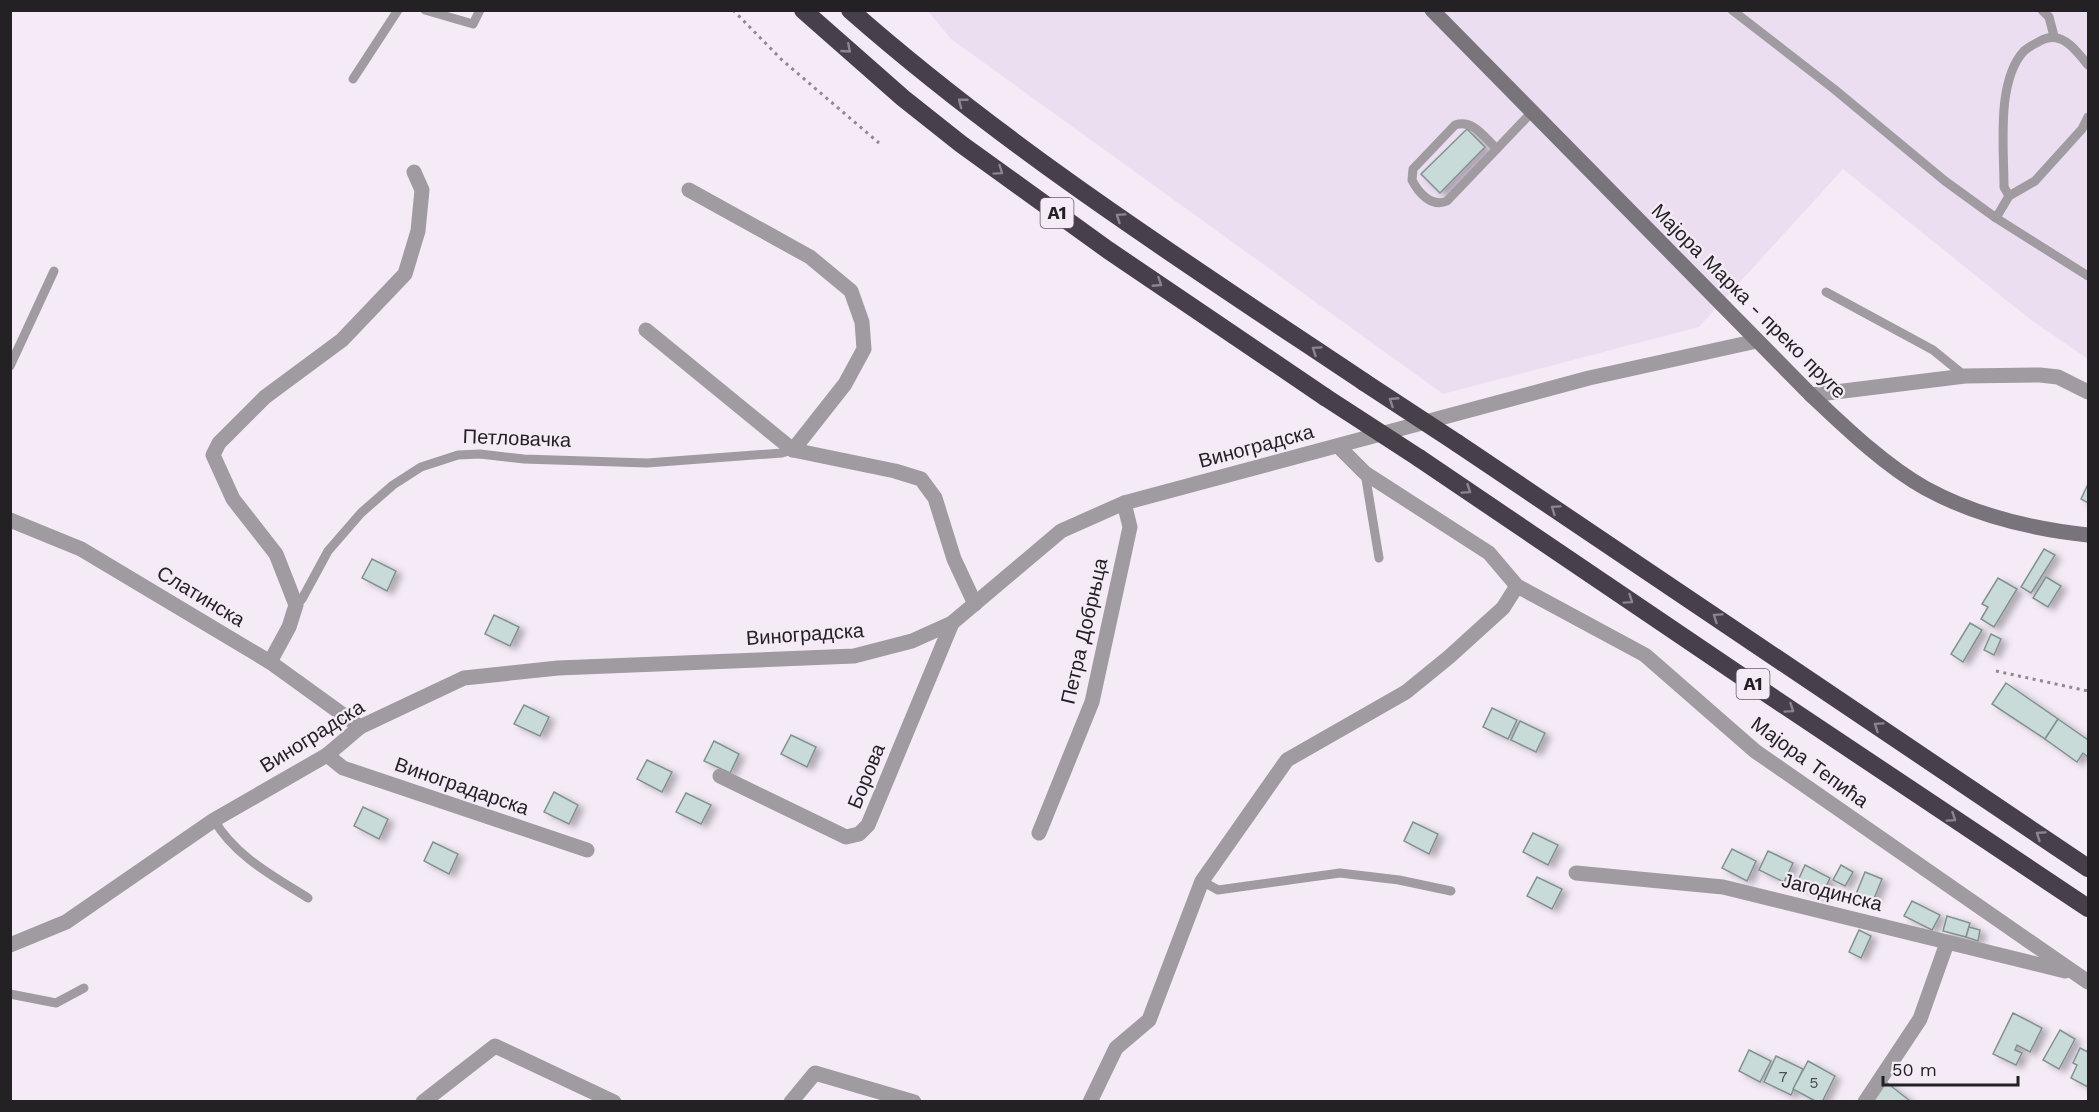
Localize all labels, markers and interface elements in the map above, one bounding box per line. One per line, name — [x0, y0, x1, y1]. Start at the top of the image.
one-way arrow — [840, 42, 851, 53]
one-way arrow — [957, 99, 968, 110]
one-way arrow — [992, 164, 1003, 175]
road number: A1 — [1040, 198, 1074, 228]
street label: Мајора Марка - преко пруге — [1647, 199, 1851, 403]
one-way arrow — [1115, 213, 1126, 224]
one-way arrow — [1152, 275, 1163, 286]
one-way arrow — [1311, 346, 1322, 357]
one-way arrow — [1389, 397, 1400, 408]
street label: Виноградска — [1196, 419, 1317, 473]
street label: Петловачка — [462, 424, 572, 452]
one-way arrow — [1460, 483, 1471, 494]
one-way arrow — [1550, 505, 1561, 516]
street label: Петра Добрњца — [1056, 555, 1113, 706]
street label: Слатинска — [153, 560, 250, 632]
one-way arrow — [1622, 593, 1633, 604]
one-way arrow — [1712, 613, 1723, 624]
street label: Виноградска — [745, 618, 866, 650]
road number: A1 — [1736, 669, 1770, 699]
street label: Виноградска — [256, 694, 369, 777]
one-way arrow — [1783, 702, 1794, 713]
street label: Мајора Тепића — [1747, 711, 1874, 813]
one-way arrow — [1874, 722, 1885, 733]
street label: Борова — [842, 739, 890, 812]
street label: Виноградарска — [392, 752, 533, 820]
one-way arrow — [1945, 811, 1956, 822]
one-way arrow — [2036, 831, 2047, 842]
street label: Јагодинска — [1779, 868, 1886, 916]
scale bar — [1883, 1049, 2018, 1087]
text: 50 m — [1892, 1059, 1937, 1080]
house number: 7 — [1779, 1067, 1788, 1086]
house number: 5 — [1809, 1073, 1819, 1092]

